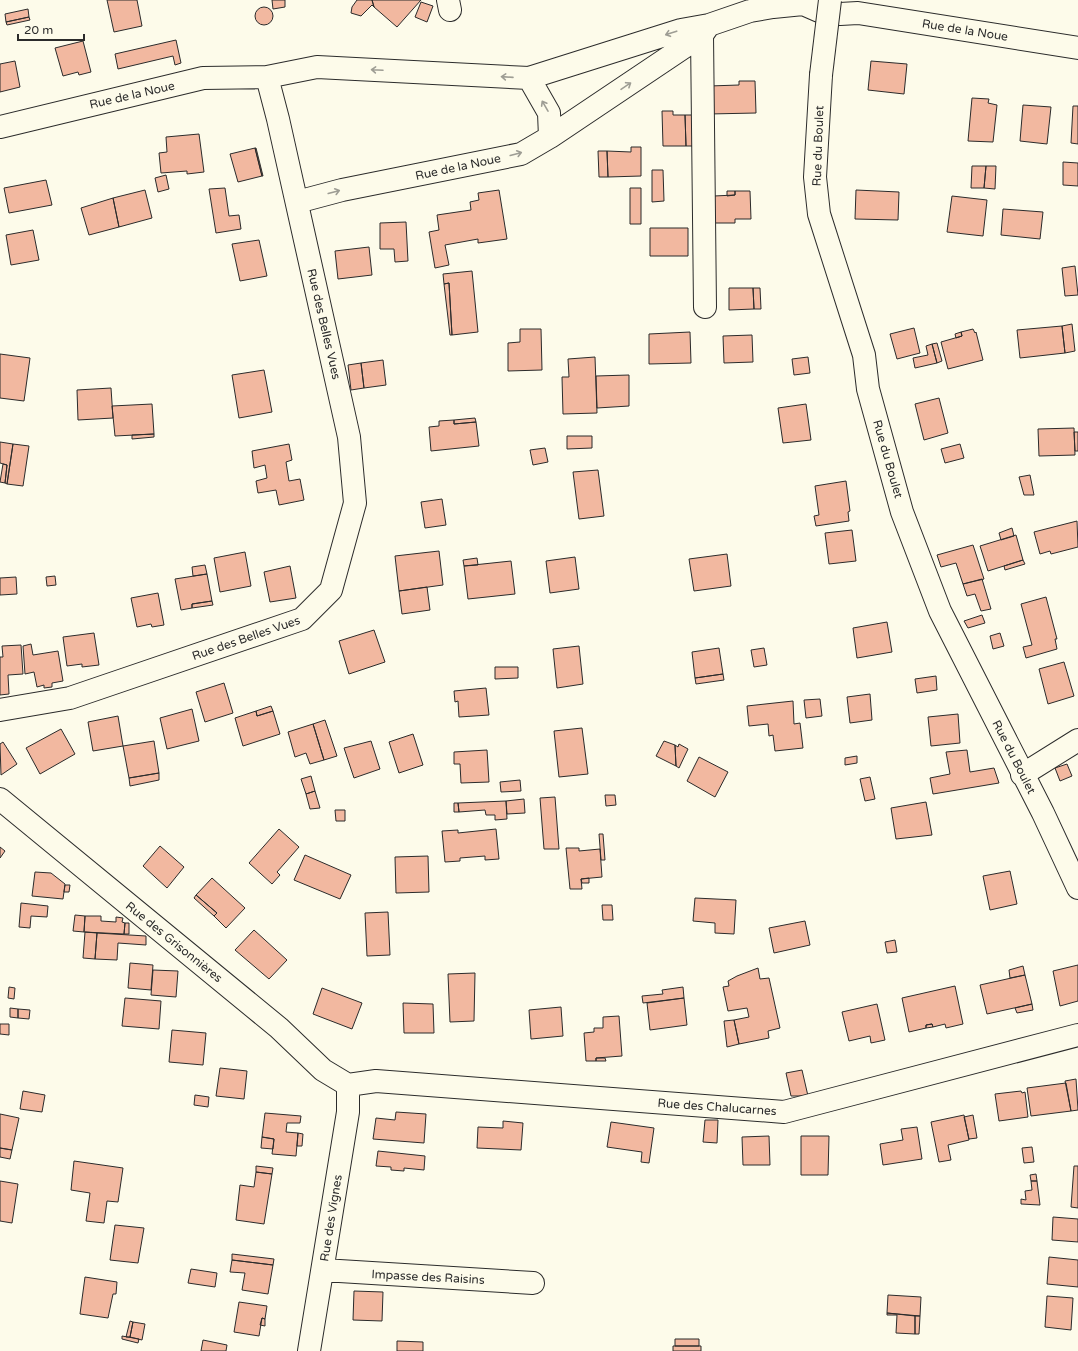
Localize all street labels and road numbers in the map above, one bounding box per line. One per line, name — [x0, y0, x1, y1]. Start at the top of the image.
street label: Rue de la Noue — [921, 16, 1009, 44]
street label: Rue de la Noue — [88, 78, 176, 112]
street label: Rue du Boulet — [810, 105, 826, 187]
street label: Rue de la Noue — [414, 151, 502, 183]
street label: Rue des Belles Vues — [304, 267, 344, 381]
street label: Rue du Boulet — [870, 418, 906, 500]
street label: Rue des Belles Vues — [190, 613, 302, 663]
street label: Rue du Boulet — [989, 718, 1039, 797]
street label: Rue des Grisonnières — [123, 899, 225, 985]
street label: Rue des Chalucarnes — [657, 1096, 777, 1118]
street label: Rue des Vignes — [317, 1173, 345, 1262]
street label: Impasse des Raisins — [371, 1267, 485, 1287]

